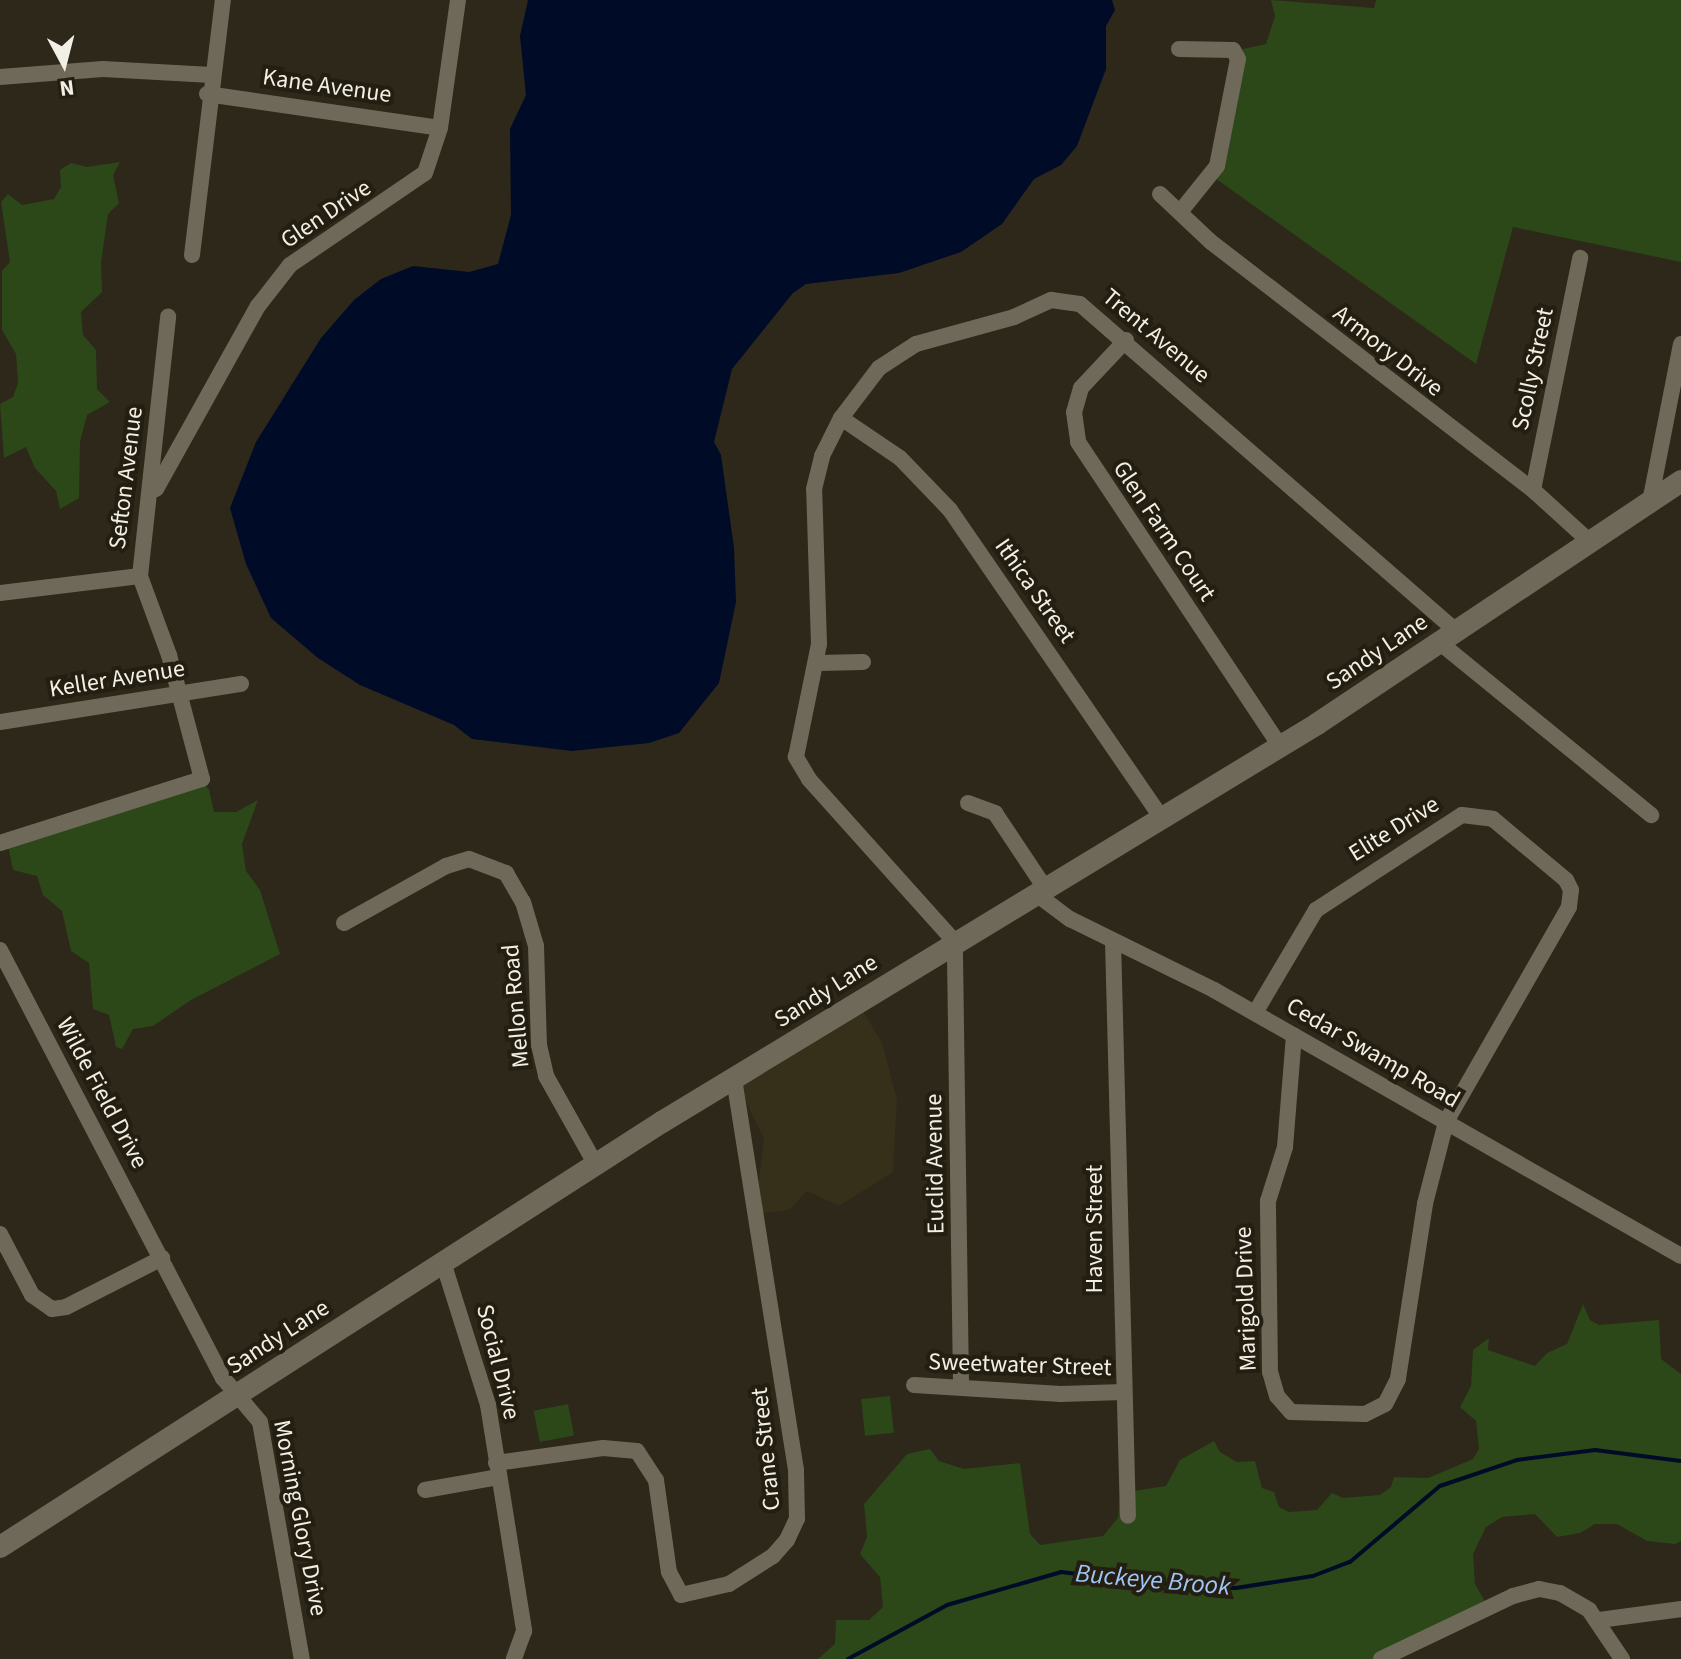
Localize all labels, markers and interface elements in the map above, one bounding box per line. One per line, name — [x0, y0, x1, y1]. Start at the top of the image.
north arrow — [24, 24, 104, 104]
street label: Kane Avenue — [261, 63, 393, 109]
text: N — [58, 71, 76, 105]
street label: Glen Drive — [275, 173, 377, 255]
street label: Trent Avenue — [1096, 283, 1216, 389]
street label: Armory Drive — [1327, 299, 1449, 403]
street label: Scolly Street — [1506, 305, 1560, 433]
street label: Sefton Avenue — [103, 405, 149, 551]
street label: Glen Farm Court — [1106, 455, 1222, 607]
street label: Ithica Street — [988, 533, 1082, 649]
street label: Sandy Lane — [1321, 608, 1433, 696]
street label: Keller Avenue — [47, 654, 187, 704]
street label: Elite Drive — [1343, 790, 1445, 868]
street label: Mellon Road — [496, 943, 536, 1069]
street label: Sandy Lane — [769, 948, 883, 1034]
street label: Cedar Swamp Road — [1281, 992, 1465, 1114]
street label: Wilde Field Drive — [50, 1013, 154, 1173]
street label: Euclid Avenue — [919, 1093, 951, 1235]
street label: Haven Street — [1081, 1165, 1109, 1293]
street label: Marigold Drive — [1229, 1226, 1263, 1372]
street label: Sandy Lane — [221, 1293, 335, 1381]
street label: Social Drive — [470, 1301, 526, 1423]
street label: Sweetwater Street — [928, 1347, 1112, 1383]
street label: Crane Street — [745, 1386, 787, 1512]
street label: Morning Glory Drive — [267, 1418, 333, 1618]
water label: Buckeye Brook — [1074, 1558, 1232, 1602]

